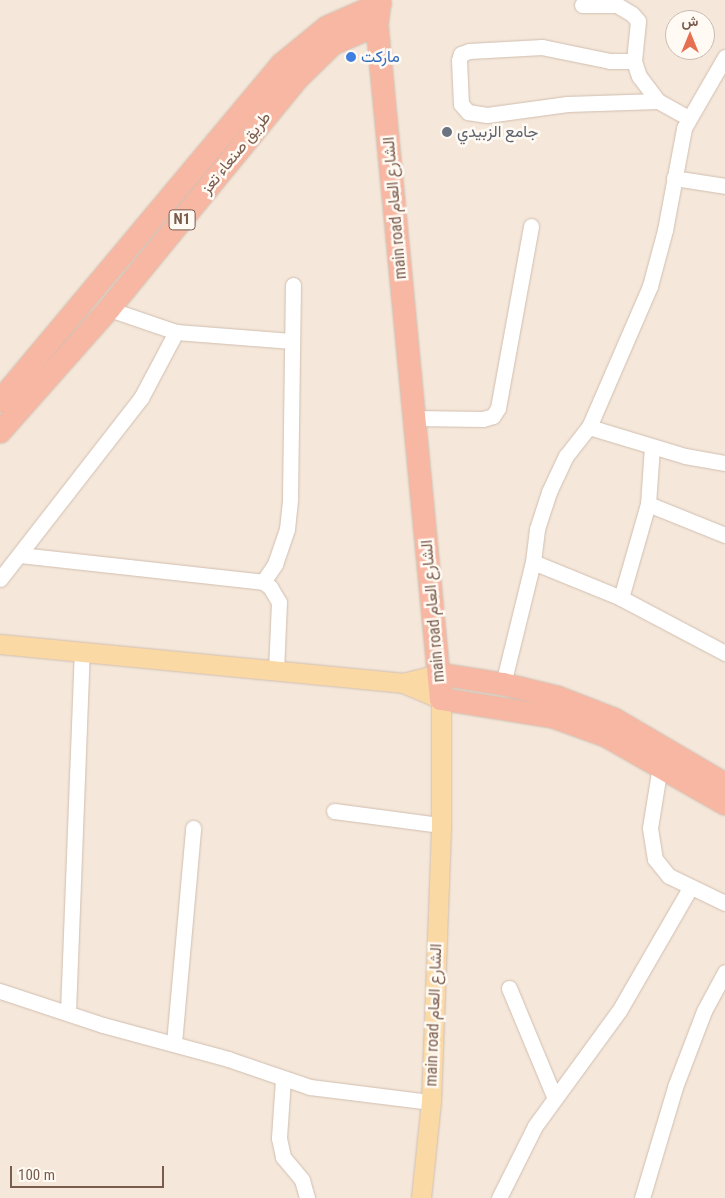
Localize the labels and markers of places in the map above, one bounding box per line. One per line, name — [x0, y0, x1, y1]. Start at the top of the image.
place label: ماركت — [361, 47, 400, 67]
marker: ماركت — [345, 51, 357, 63]
place label: جامع الزبيدي — [457, 122, 538, 142]
marker: جامع الزبيدي — [441, 126, 453, 138]

